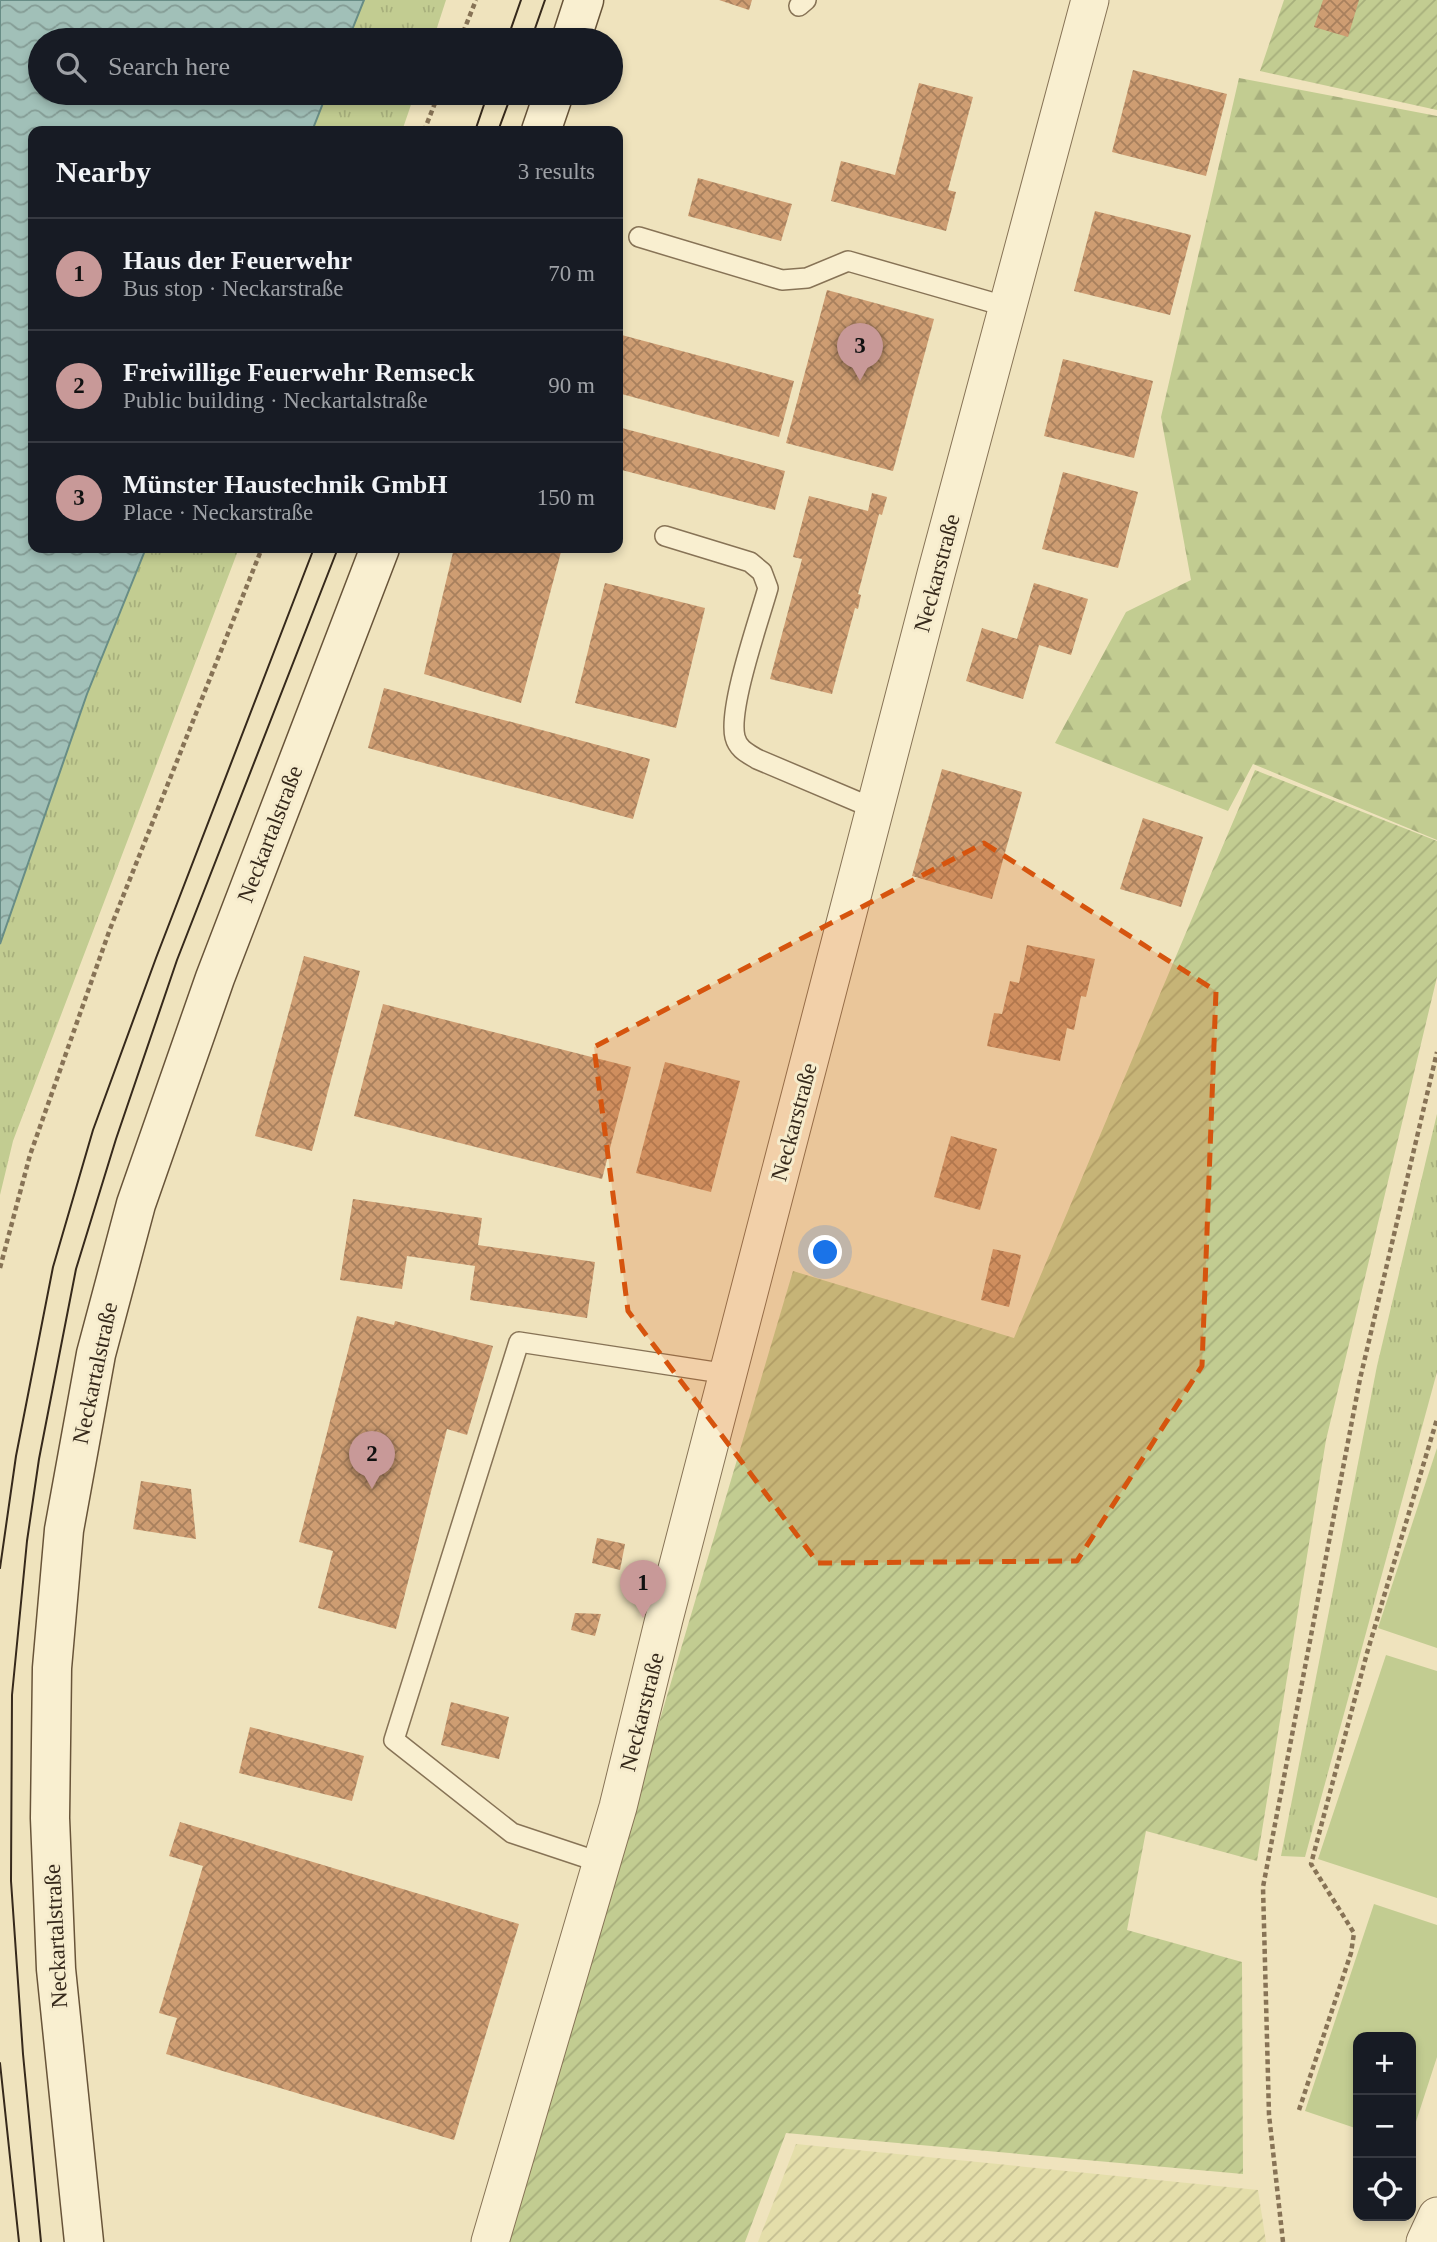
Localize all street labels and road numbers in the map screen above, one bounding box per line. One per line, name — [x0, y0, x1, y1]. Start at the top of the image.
street label: Neckarstraße — [909, 511, 965, 635]
street label: Neckartalstraße — [232, 762, 308, 906]
street label: Neckarstraße — [766, 1060, 822, 1184]
street label: Neckartalstraße — [68, 1300, 122, 1446]
street label: Neckarstraße — [615, 1650, 669, 1774]
street label: Neckartalstraße — [40, 1863, 72, 2009]

